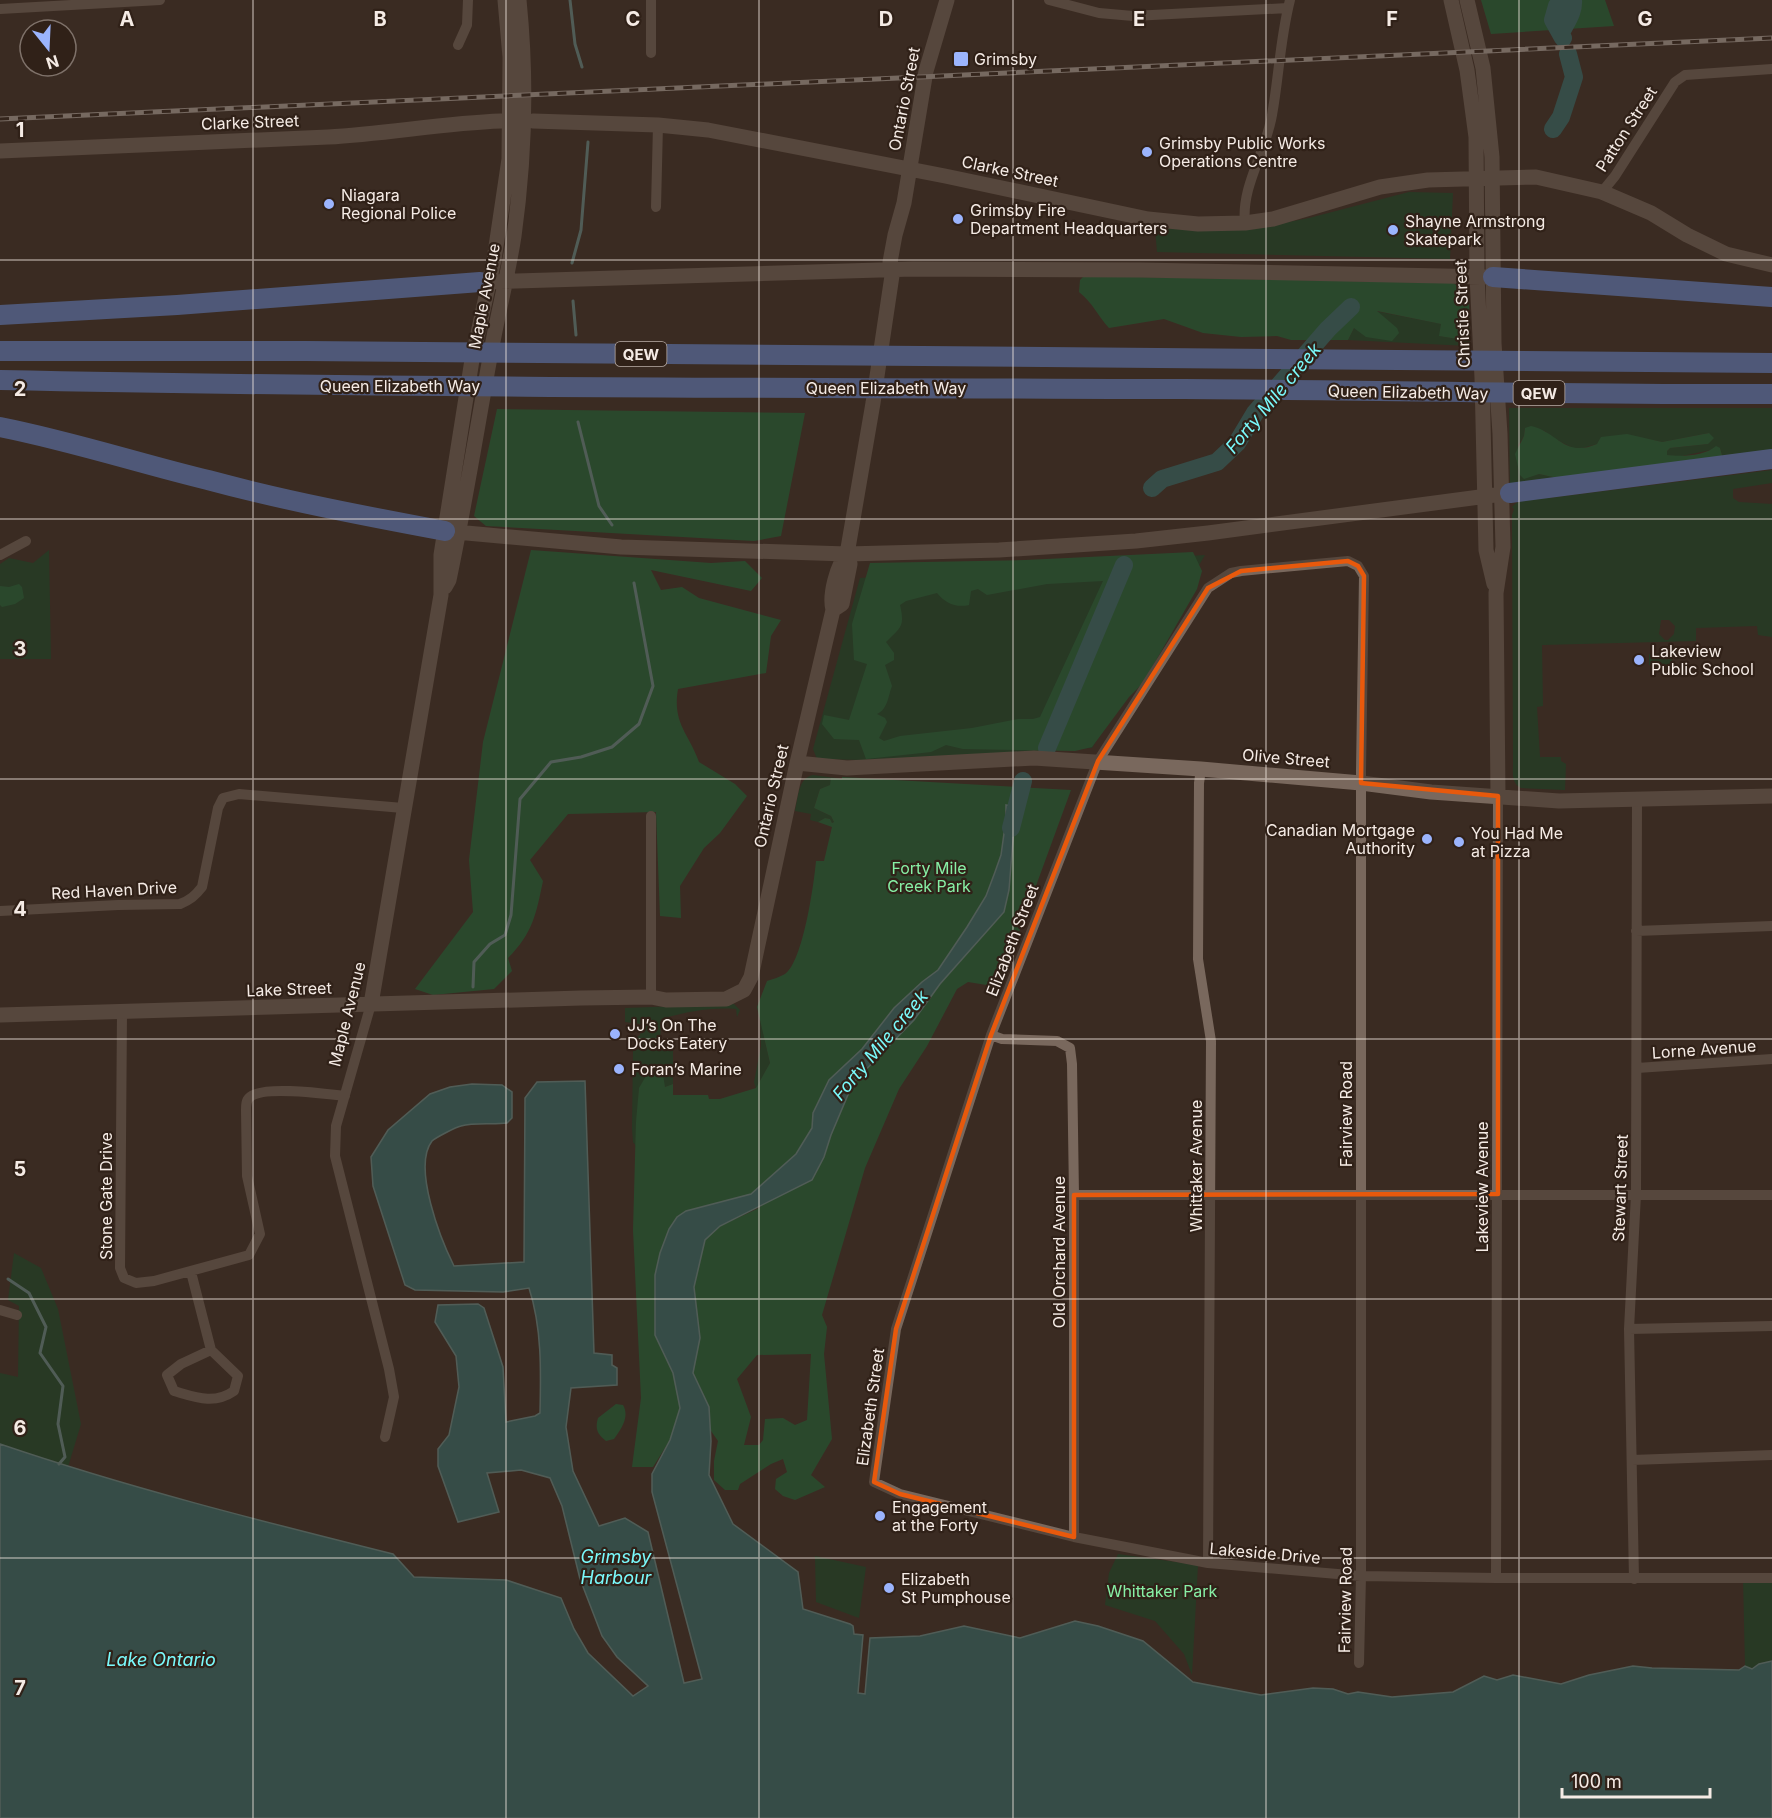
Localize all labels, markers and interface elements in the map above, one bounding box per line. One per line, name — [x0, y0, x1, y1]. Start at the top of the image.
text: A — [120, 7, 135, 31]
text: B — [373, 7, 387, 31]
text: C — [626, 7, 640, 31]
text: D — [879, 7, 893, 31]
text: E — [1133, 7, 1145, 31]
text: F — [1386, 7, 1398, 31]
text: G — [1637, 7, 1653, 31]
north arrow — [18, 18, 78, 78]
street label: Ontario Street — [884, 45, 924, 153]
place label: Grimsby — [974, 49, 1037, 69]
marker: Grimsby — [952, 50, 970, 68]
text: N — [44, 51, 62, 74]
street label: Patton Street — [1591, 83, 1661, 175]
street label: Clarke Street — [201, 110, 299, 134]
text: 1 — [16, 118, 24, 142]
place label: Grimsby Public Works Operations Centre — [1159, 133, 1325, 171]
marker: Grimsby Public Works Operations Centre — [1140, 145, 1154, 159]
street label: Clarke Street — [960, 151, 1060, 191]
place label: Niagara Regional Police — [341, 185, 456, 223]
marker: Niagara Regional Police — [322, 197, 336, 211]
place label: Grimsby Fire Department Headquarters — [970, 200, 1167, 238]
place label: Shayne Armstrong Skatepark — [1405, 211, 1545, 249]
marker: Grimsby Fire Department Headquarters — [951, 212, 965, 226]
marker: Shayne Armstrong Skatepark — [1386, 223, 1400, 237]
street label: Maple Avenue — [464, 242, 504, 350]
street label: Christie Street — [1450, 260, 1474, 368]
water label: Forty Mile creek — [1221, 338, 1326, 457]
road number: QEW — [616, 342, 666, 366]
street label: Queen Elizabeth Way — [320, 376, 480, 396]
text: 2 — [14, 377, 26, 401]
street label: Queen Elizabeth Way — [806, 378, 966, 398]
street label: Queen Elizabeth Way — [1328, 381, 1488, 403]
road number: QEW — [1514, 381, 1564, 405]
text: 3 — [14, 637, 26, 661]
place label: Lakeview Public School — [1651, 641, 1754, 679]
marker: Lakeview Public School — [1632, 653, 1646, 667]
street label: Ontario Street — [749, 742, 793, 850]
street label: Olive Street — [1241, 744, 1331, 772]
place label: Canadian Mortgage Authority — [1266, 820, 1415, 858]
place label: You Had Me at Pizza — [1471, 823, 1563, 861]
marker: Canadian Mortgage Authority — [1420, 832, 1434, 846]
marker: You Had Me at Pizza — [1452, 835, 1466, 849]
park label: Forty Mile Creek Park — [887, 858, 971, 896]
street label: Red Haven Drive — [51, 877, 177, 903]
street label: Elizabeth Street — [981, 881, 1043, 999]
text: 4 — [13, 897, 27, 921]
street label: Maple Avenue — [324, 960, 370, 1068]
street label: Lake Street — [246, 978, 332, 1000]
water label: Forty Mile creek — [828, 985, 933, 1104]
place label: JJ’s On The Docks Eatery — [627, 1015, 727, 1053]
marker: JJ’s On The Docks Eatery — [608, 1027, 622, 1041]
street label: Lorne Avenue — [1651, 1035, 1757, 1063]
place label: Foran’s Marine — [631, 1059, 742, 1079]
street label: Fairview Road — [1336, 1061, 1356, 1167]
marker: Foran’s Marine — [612, 1062, 626, 1076]
street label: Whittaker Avenue — [1186, 1100, 1206, 1232]
street label: Lakeview Avenue — [1472, 1121, 1492, 1253]
street label: Stone Gate Drive — [96, 1132, 116, 1260]
street label: Stewart Street — [1608, 1134, 1632, 1242]
text: 5 — [14, 1157, 26, 1181]
street label: Old Orchard Avenue — [1049, 1176, 1069, 1328]
street label: Elizabeth Street — [852, 1347, 888, 1467]
text: 6 — [14, 1416, 27, 1440]
place label: Engagement at the Forty — [892, 1497, 987, 1535]
marker: Engagement at the Forty — [873, 1509, 887, 1523]
street label: Lakeside Drive — [1209, 1538, 1321, 1568]
water label: Grimsby Harbour — [581, 1546, 653, 1588]
street label: Fairview Road — [1334, 1547, 1356, 1653]
place label: Elizabeth St Pumphouse — [901, 1569, 1011, 1607]
marker: Elizabeth St Pumphouse — [882, 1581, 896, 1595]
park label: Whittaker Park — [1107, 1581, 1218, 1601]
water label: Lake Ontario — [106, 1649, 216, 1670]
text: 7 — [14, 1676, 26, 1700]
scale bar — [1562, 1761, 1710, 1799]
text: 100 m — [1571, 1771, 1622, 1792]

